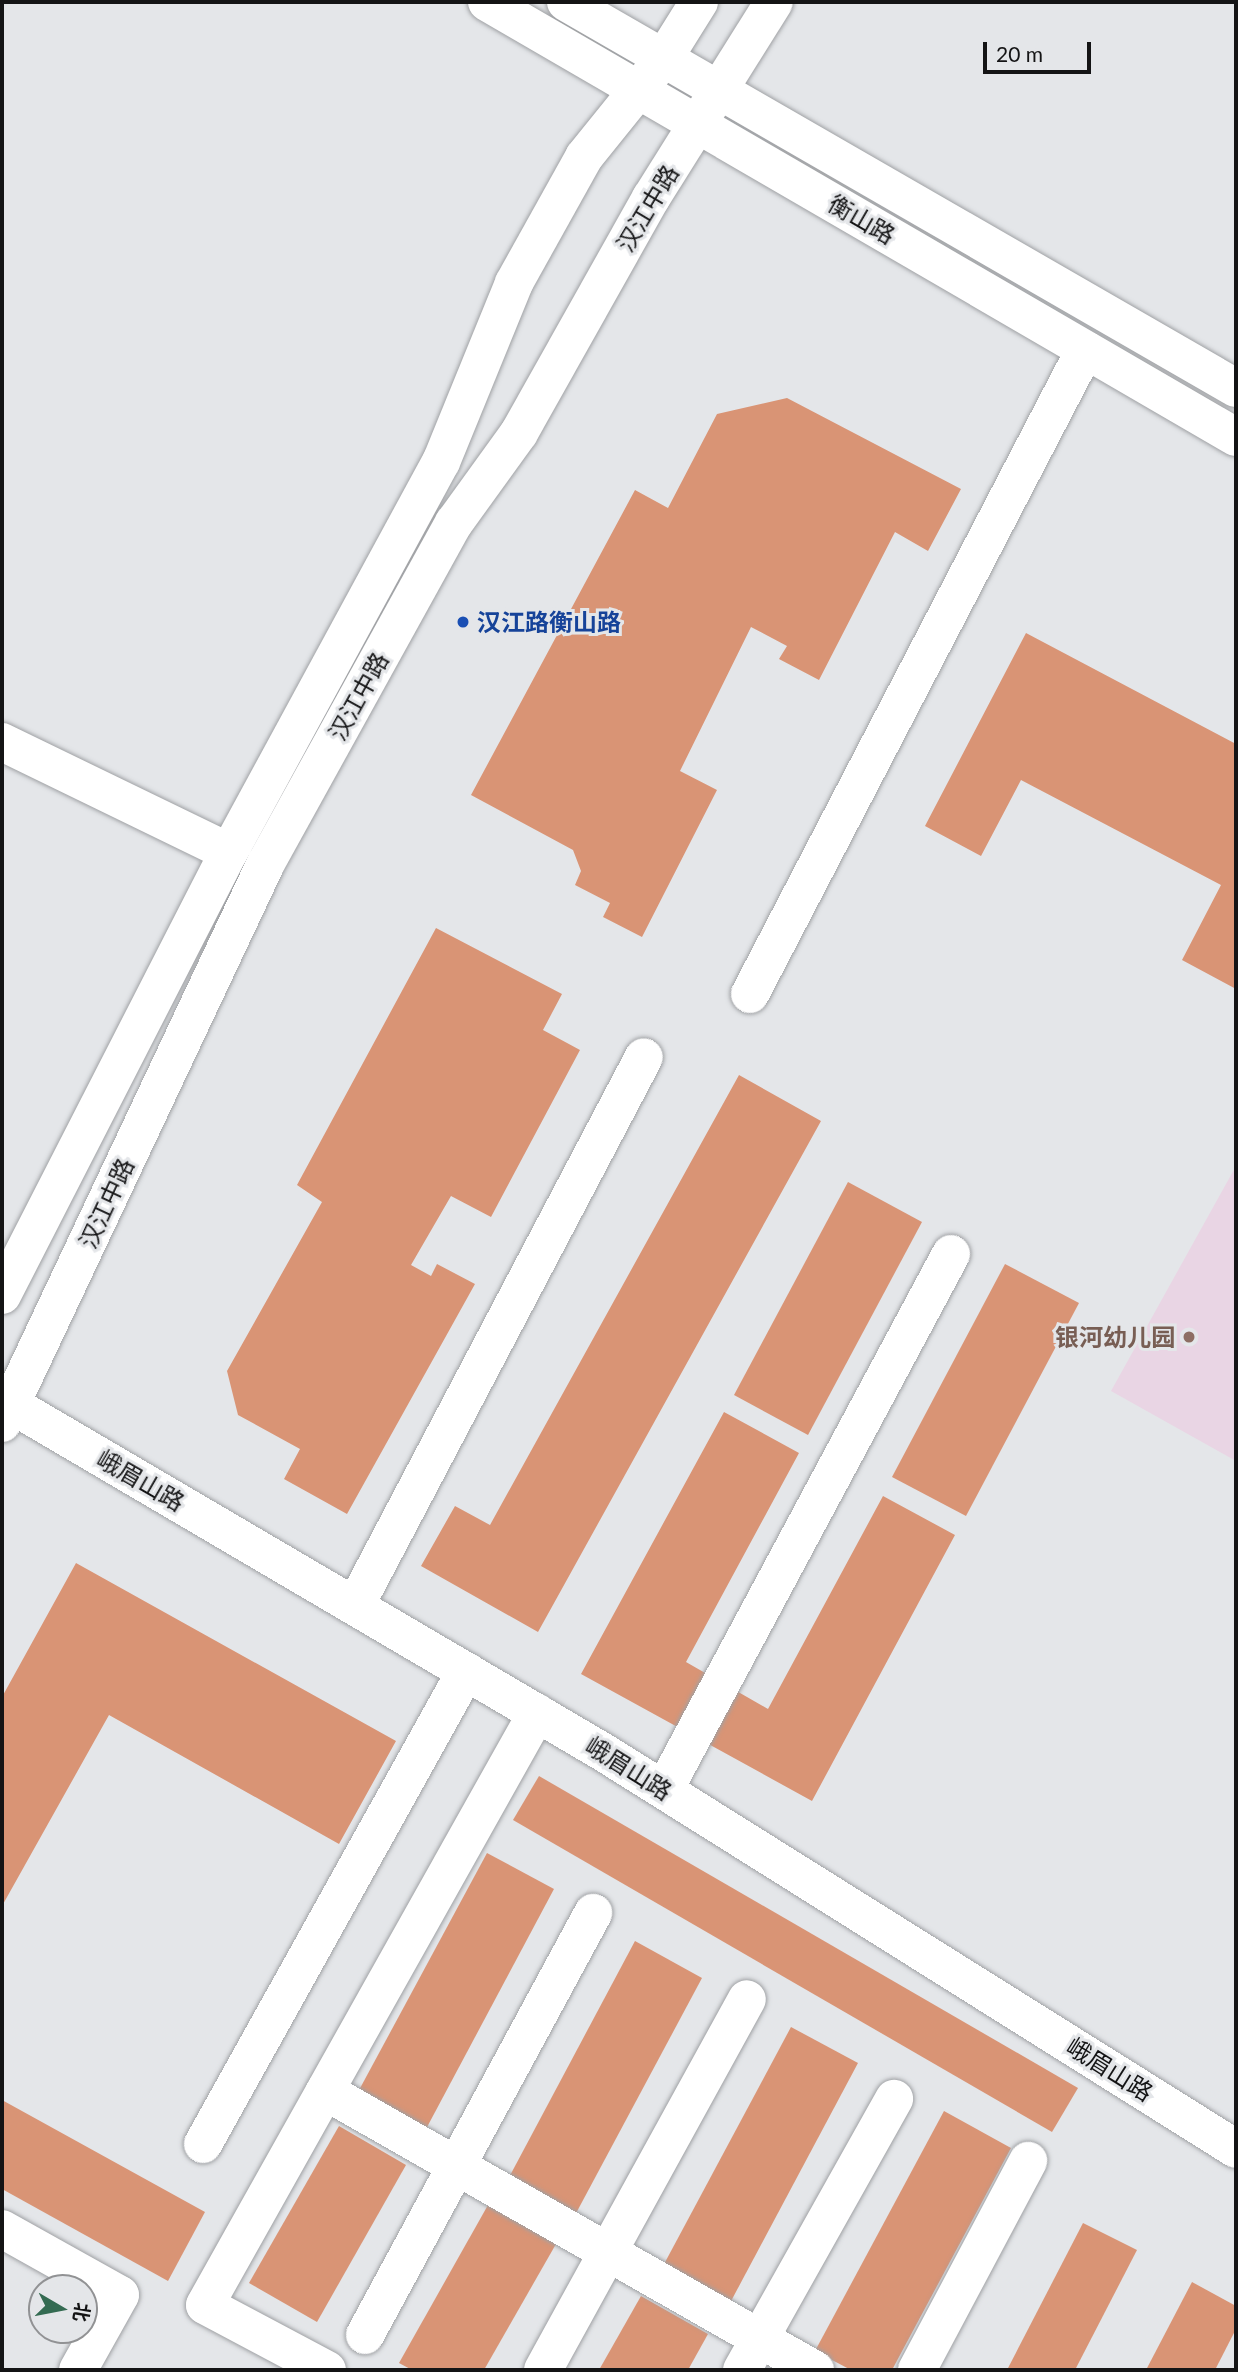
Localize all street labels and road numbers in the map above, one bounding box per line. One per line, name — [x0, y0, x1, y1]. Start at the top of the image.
street label: 汉江中路 — [610, 159, 684, 257]
street label: 衡山路 — [824, 189, 900, 249]
street label: 汉江中路 — [322, 647, 394, 745]
street label: 汉江中路 — [73, 1153, 139, 1253]
street label: 峨眉山路 — [92, 1444, 190, 1516]
street label: 峨眉山路 — [581, 1730, 677, 1806]
street label: 峨眉山路 — [1062, 2031, 1158, 2107]

